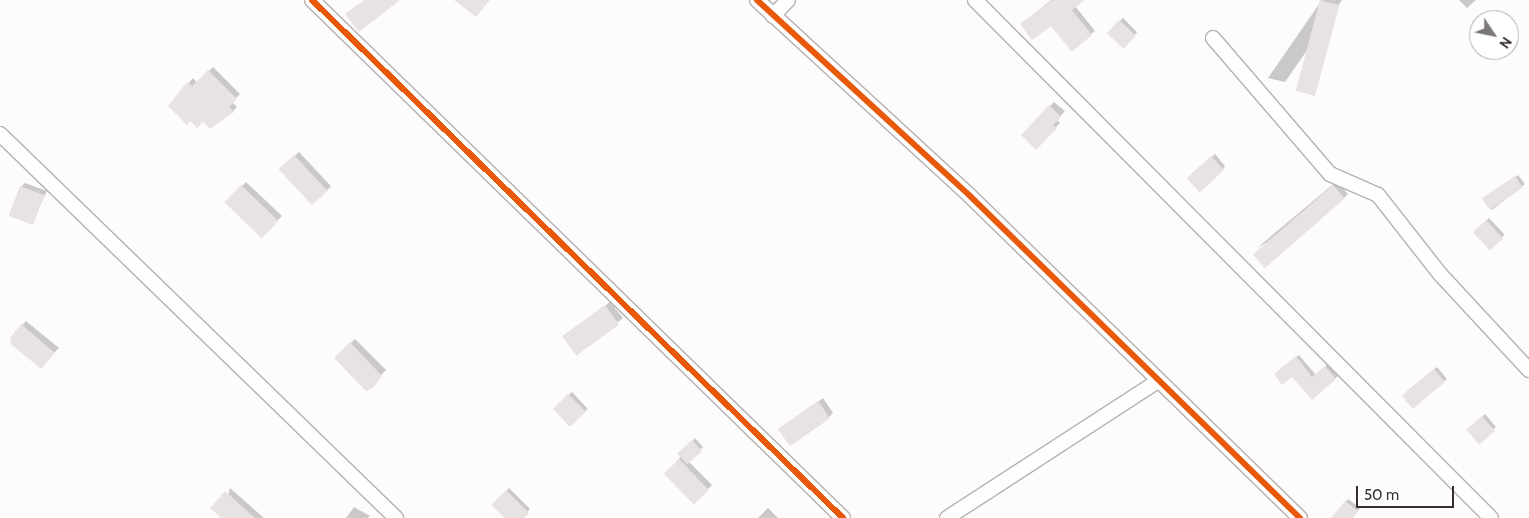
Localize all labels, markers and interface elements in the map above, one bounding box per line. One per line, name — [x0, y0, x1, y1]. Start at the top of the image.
north arrow — [1469, 10, 1519, 60]
text: N — [1495, 34, 1516, 52]
scale bar — [1359, 476, 1456, 508]
text: 50 m — [1364, 486, 1399, 504]

